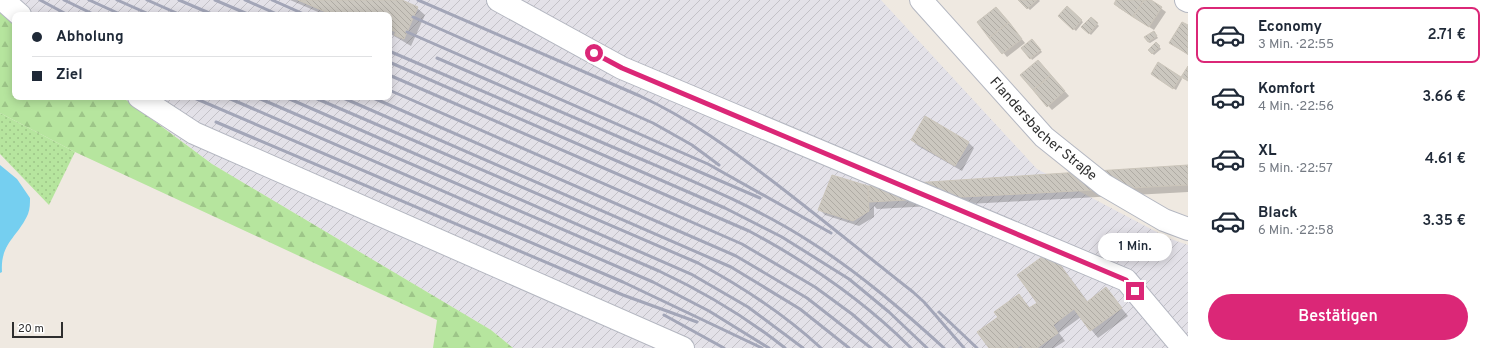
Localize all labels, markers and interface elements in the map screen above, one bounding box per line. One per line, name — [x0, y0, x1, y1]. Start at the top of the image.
icon: car — [1210, 17, 1246, 53]
text: Economy — [1258, 18, 1322, 37]
text: 2.71 € — [1427, 26, 1466, 45]
text: Abholung — [56, 28, 124, 47]
text: 3 Min. · 22:55 — [1258, 37, 1334, 53]
route start — [585, 44, 603, 62]
text: Ziel — [56, 66, 83, 85]
street label: Flandersbacher Straße — [986, 74, 1100, 184]
icon: car — [1210, 79, 1246, 115]
text: Komfort — [1258, 80, 1315, 99]
text: 3.66 € — [1422, 88, 1466, 107]
text: 4 Min. · 22:56 — [1258, 99, 1334, 115]
icon: car — [1210, 141, 1246, 177]
text: XL — [1258, 142, 1276, 161]
text: 4.61 € — [1425, 150, 1466, 169]
text: 5 Min. · 22:57 — [1258, 161, 1333, 177]
icon: car — [1210, 203, 1246, 239]
text: Black — [1258, 204, 1298, 223]
text: 3.35 € — [1422, 212, 1466, 231]
text: 6 Min. · 22:58 — [1258, 223, 1334, 239]
callout: 1 Min. — [1098, 233, 1172, 261]
text: 1 Min. — [1118, 239, 1152, 255]
route end — [1126, 282, 1144, 300]
button: Bestätigen — [1208, 294, 1468, 340]
scale bar — [12, 320, 63, 339]
text: 20 m — [18, 322, 44, 336]

